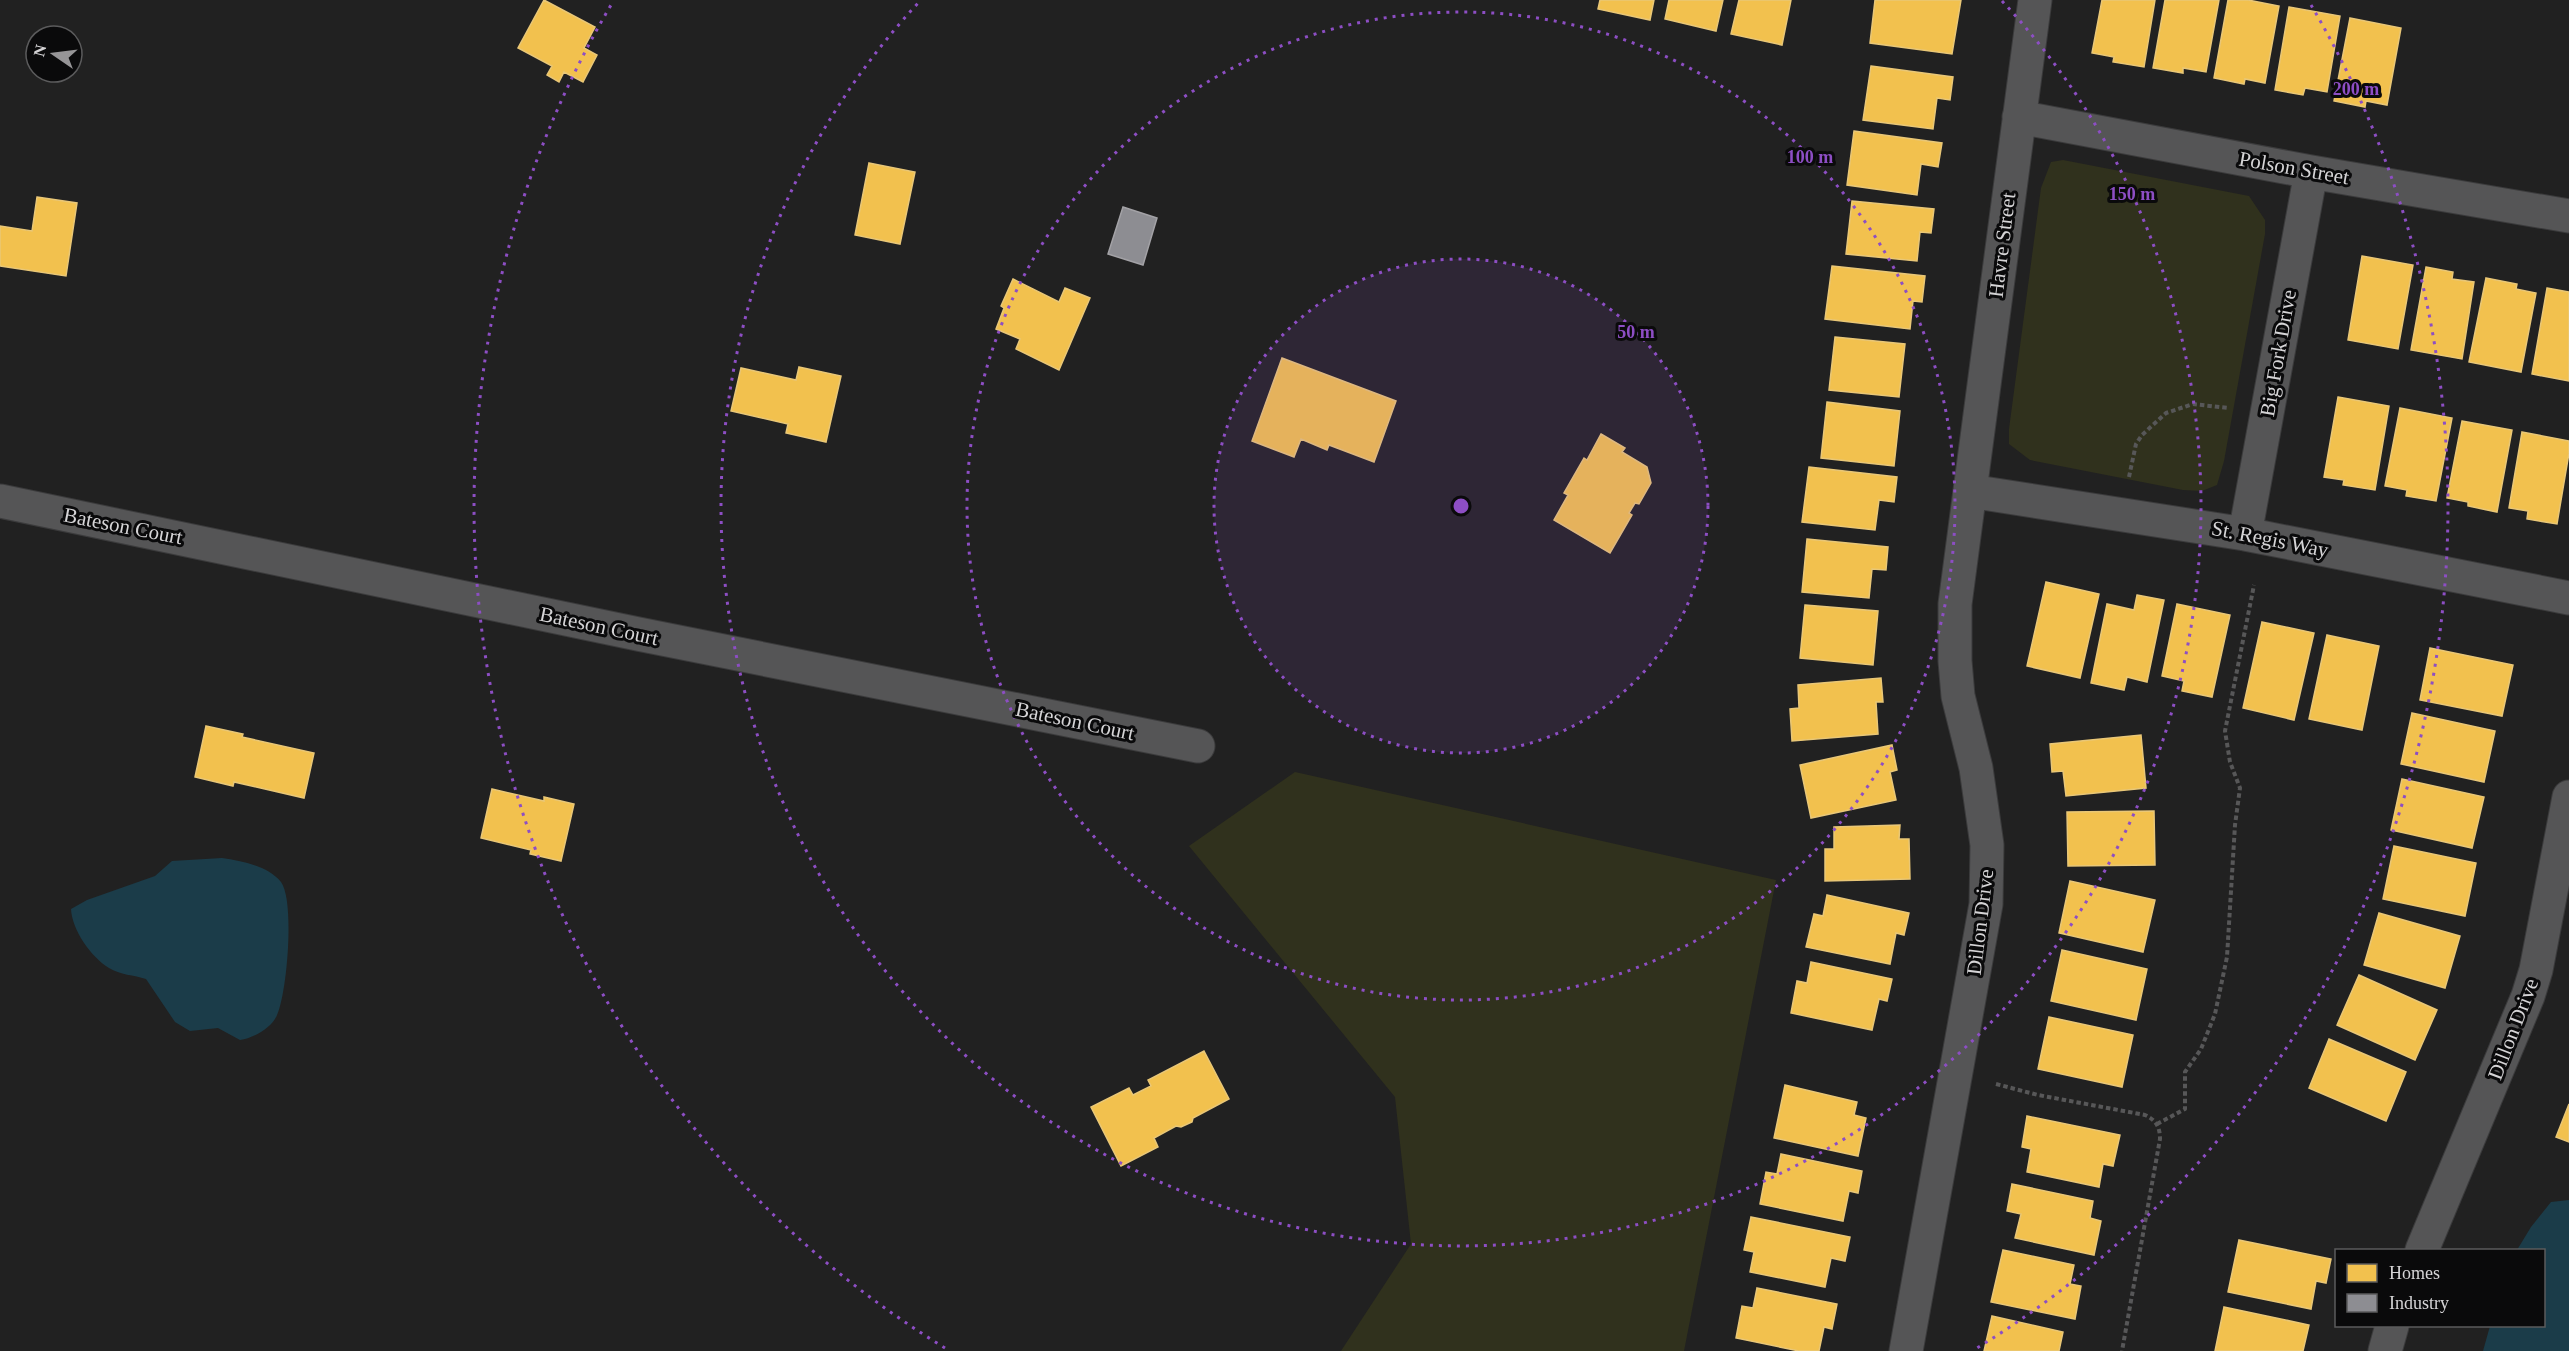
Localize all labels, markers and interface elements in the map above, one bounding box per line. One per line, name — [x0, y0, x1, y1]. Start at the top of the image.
north arrow — [24, 24, 84, 84]
text: N — [30, 42, 50, 58]
text: 200 m — [2333, 79, 2379, 99]
text: 100 m — [1787, 147, 1833, 167]
street label: Polson Street — [2237, 147, 2351, 190]
text: 150 m — [2109, 184, 2155, 204]
street label: Havre Street — [1984, 191, 2020, 299]
street label: Big Fork Drive — [2255, 288, 2301, 418]
text: 50 m — [1617, 322, 1655, 342]
centre of rings — [1451, 496, 1471, 516]
street label: Bateson Court — [61, 503, 185, 549]
street label: St. Regis Way — [2209, 516, 2331, 562]
street label: Bateson Court — [537, 602, 661, 650]
street label: Bateson Court — [1013, 697, 1137, 745]
street label: Dillon Drive — [1962, 868, 1998, 976]
street label: Dillon Drive — [2483, 975, 2543, 1083]
legend — [2335, 1249, 2545, 1327]
text: Homes — [2389, 1263, 2440, 1283]
text: Industry — [2389, 1293, 2449, 1313]

